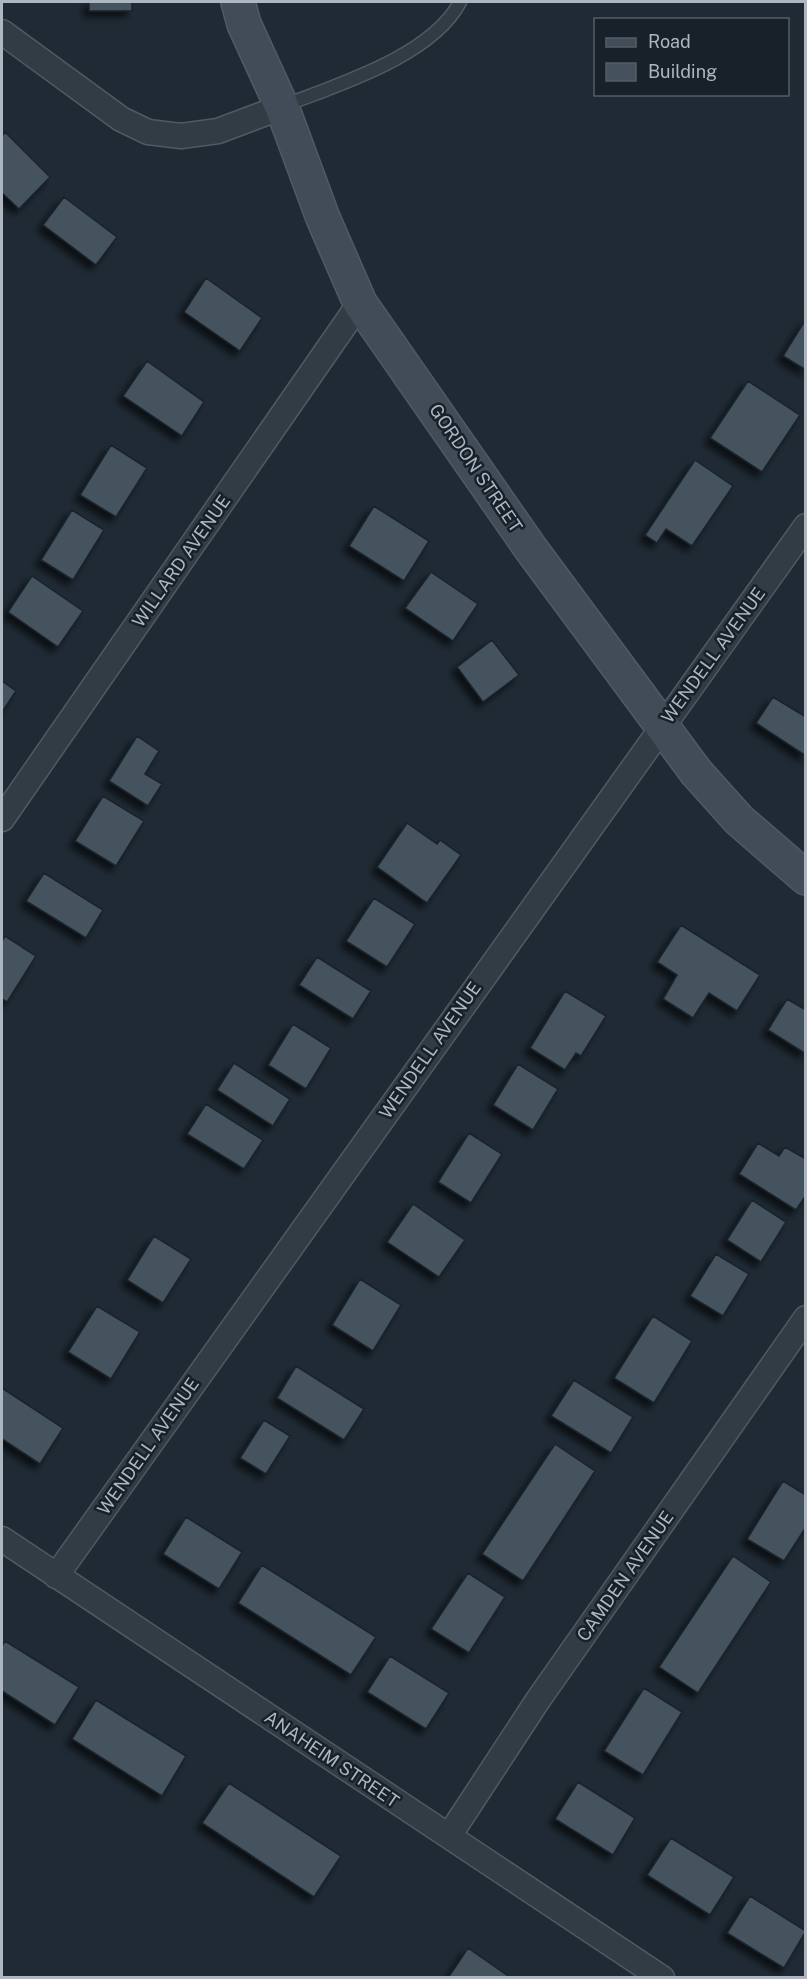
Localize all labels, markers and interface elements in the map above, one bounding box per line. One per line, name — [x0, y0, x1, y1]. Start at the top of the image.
legend — [594, 18, 789, 96]
text: Road — [648, 31, 691, 52]
text: Building — [648, 61, 717, 82]
street label: GORDON STREET — [425, 400, 527, 536]
street label: WILLARD AVENUE — [128, 491, 234, 631]
street label: WENDELL AVENUE — [657, 583, 769, 727]
street label: WENDELL AVENUE — [375, 977, 485, 1123]
street label: WENDELL AVENUE — [93, 1373, 203, 1519]
street label: CAMDEN AVENUE — [572, 1507, 678, 1645]
street label: ANAHEIM STREET — [261, 1706, 403, 1812]

